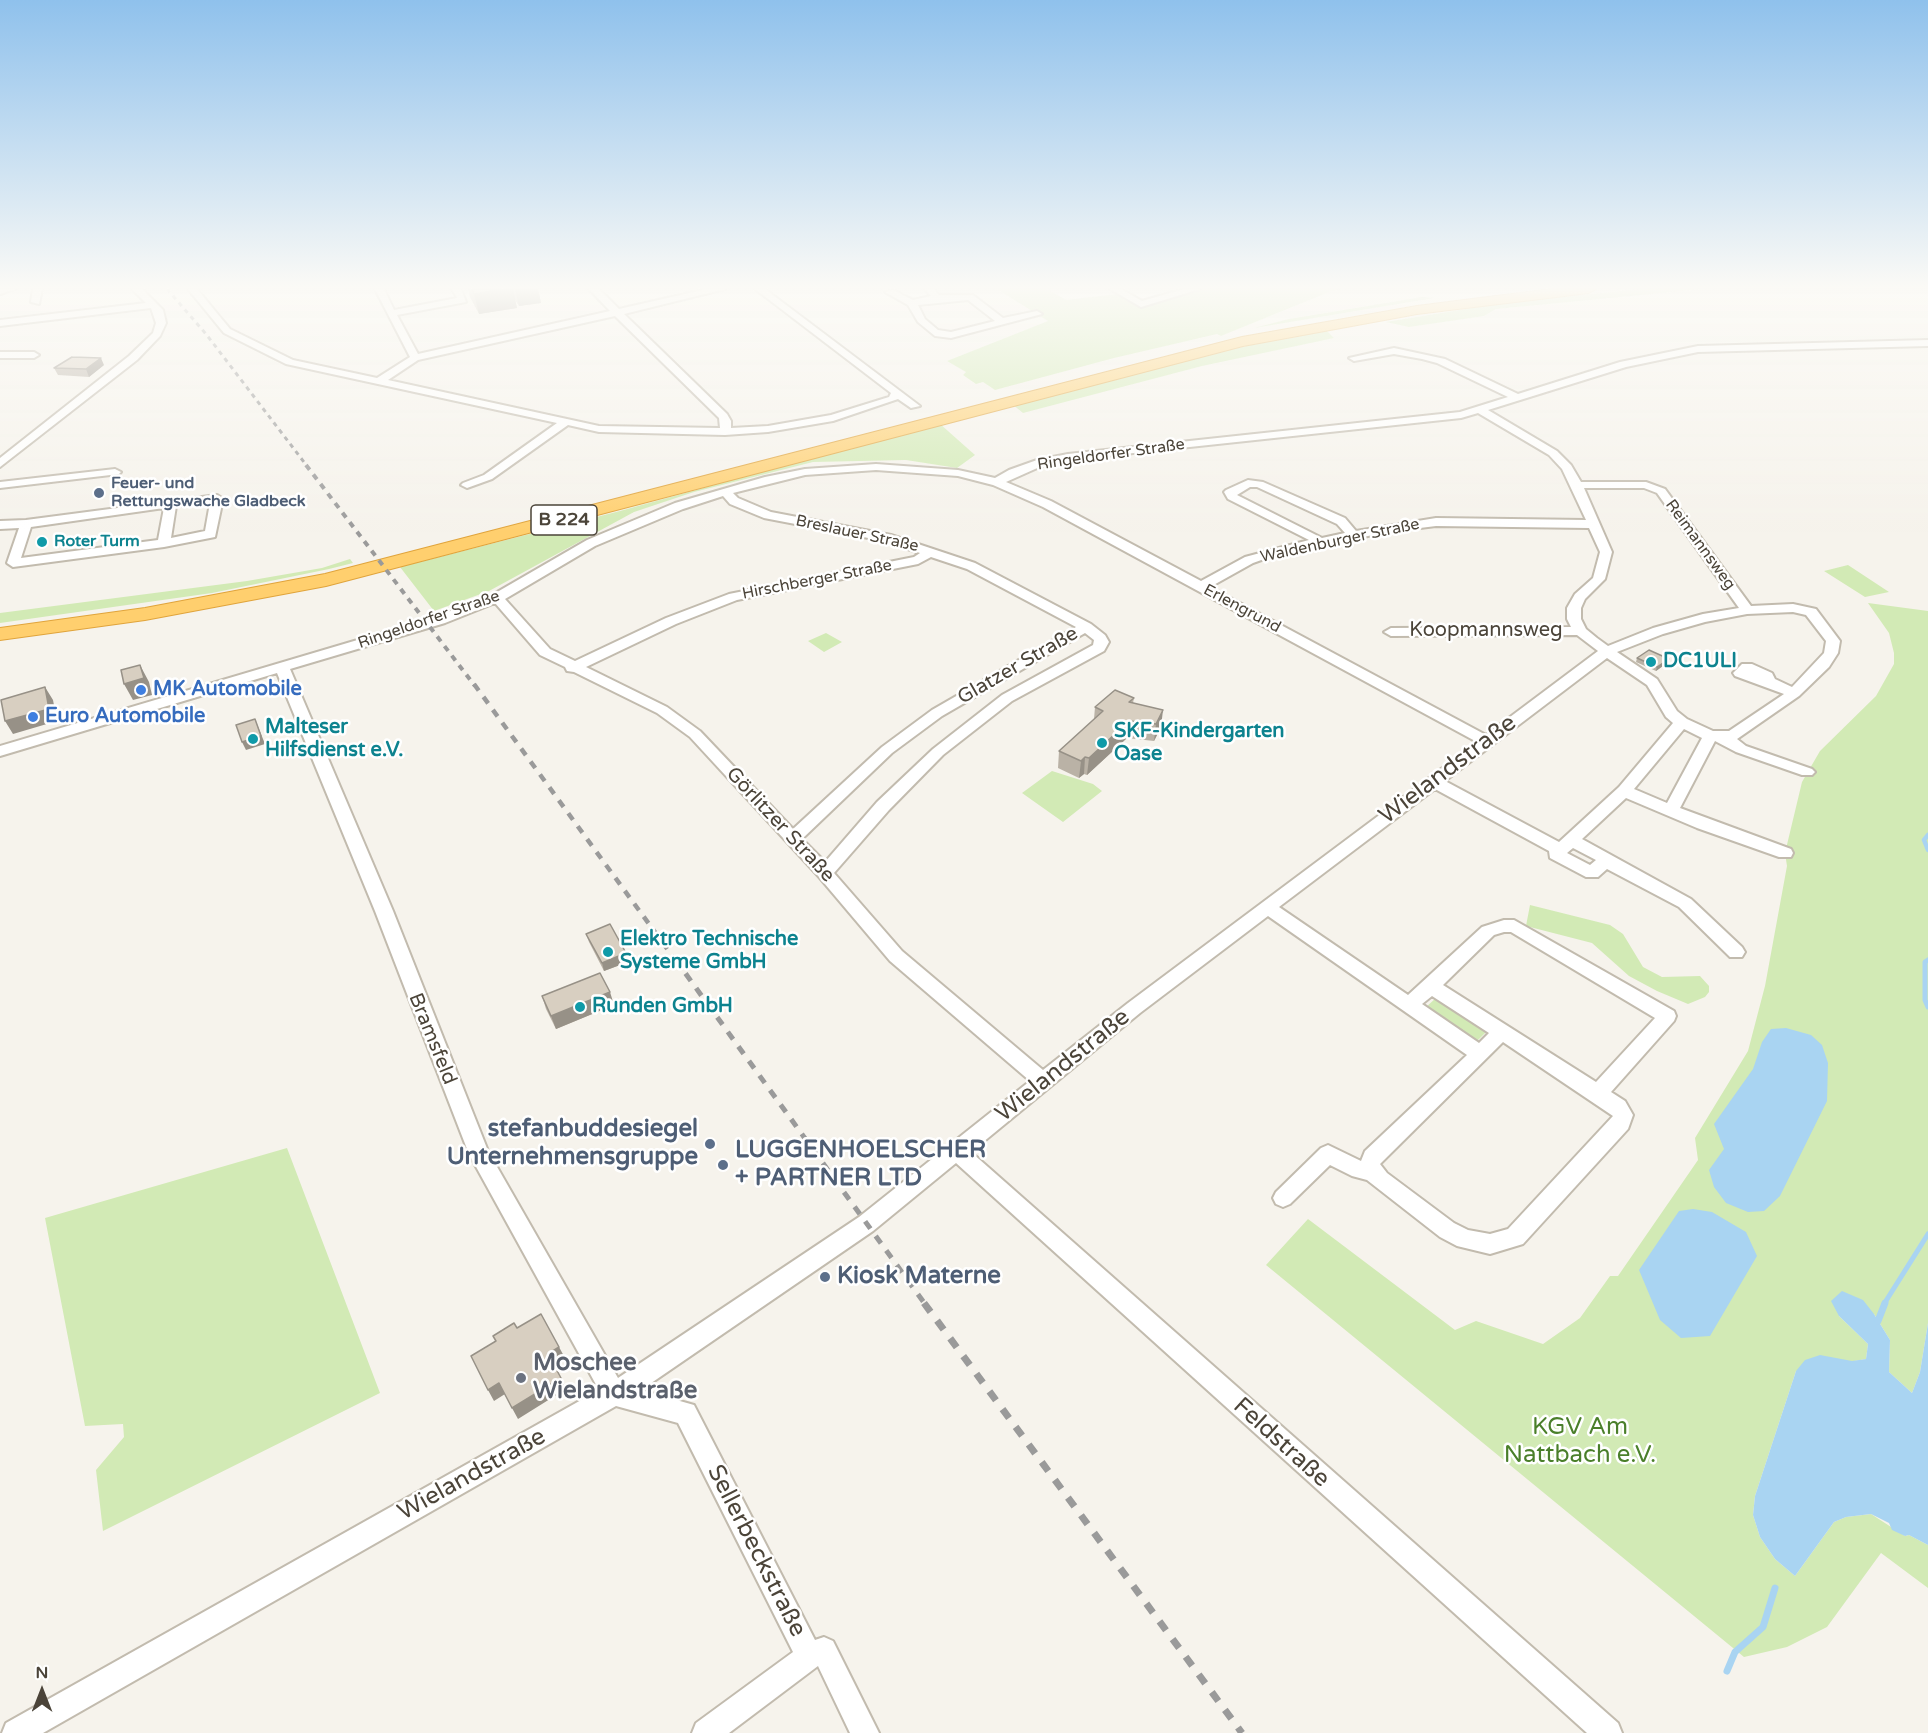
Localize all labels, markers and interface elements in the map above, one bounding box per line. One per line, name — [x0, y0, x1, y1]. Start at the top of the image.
street label: Ringeldorfer Straße — [1036, 435, 1186, 475]
place label: Feuer- und Rettungswache Gladbeck — [111, 474, 306, 512]
marker: Feuer- und Rettungswache Gladbeck — [92, 486, 106, 500]
street label: Reimannsweg — [1661, 496, 1739, 594]
road number: B 224 — [531, 505, 597, 535]
street label: Breslauer Straße — [794, 512, 920, 556]
street label: Waldenburger Straße — [1259, 515, 1421, 567]
place label: Roter Turm — [54, 532, 140, 552]
marker: Roter Turm — [35, 535, 49, 549]
street label: Hirschberger Straße — [741, 556, 893, 604]
street label: Erlengrund — [1200, 581, 1284, 637]
street label: Ringeldorfer Straße — [356, 587, 502, 653]
street label: Koopmannsweg — [1409, 619, 1563, 643]
street label: Glatzer Straße — [954, 622, 1082, 710]
place label: DC1ULI — [1663, 650, 1737, 674]
marker: DC1ULI — [1644, 655, 1658, 669]
place label: MK Automobile — [153, 678, 302, 702]
marker: MK Automobile — [134, 683, 148, 697]
place label: Euro Automobile — [45, 705, 205, 729]
street label: Wielandstraße — [1374, 709, 1522, 831]
marker: Euro Automobile — [26, 710, 40, 724]
place label: Malteser Hilfsdienst e.V. — [265, 716, 404, 763]
place label: SKF-Kindergarten Oase — [1114, 720, 1284, 767]
marker: Malteser Hilfsdienst e.V. — [246, 732, 260, 746]
marker: SKF-Kindergarten Oase — [1095, 736, 1109, 750]
street label: Görlitzer Straße — [721, 762, 839, 888]
place label: Elektro Technische Systeme GmbH — [620, 928, 798, 975]
marker: Elektro Technische Systeme GmbH — [601, 945, 615, 959]
street label: Bramsfeld — [403, 990, 461, 1088]
place label: Runden GmbH — [592, 995, 733, 1019]
marker: Runden GmbH — [573, 1000, 587, 1014]
street label: Wielandstraße — [990, 1003, 1136, 1129]
place label: stefanbuddesiegel Unternehmensgruppe — [447, 1116, 698, 1172]
marker: stefanbuddesiegel Unternehmensgruppe — [703, 1137, 717, 1151]
place label: LUGGENHOELSCHER + PARTNER LTD — [735, 1137, 986, 1193]
marker: LUGGENHOELSCHER + PARTNER LTD — [716, 1158, 730, 1172]
place label: Kiosk Materne — [837, 1263, 1001, 1291]
marker: Kiosk Materne — [818, 1270, 832, 1284]
place label: Moschee Wielandstraße — [533, 1350, 697, 1406]
marker: Moschee Wielandstraße — [514, 1371, 528, 1385]
street label: Feldstraße — [1227, 1392, 1335, 1494]
park label: KGV Am Nattbach e.V. — [1504, 1414, 1656, 1470]
street label: Wielandstraße — [393, 1423, 551, 1527]
street label: Sellerbeckstraße — [700, 1460, 812, 1642]
north arrow — [12, 1661, 72, 1721]
text: N — [36, 1663, 48, 1683]

